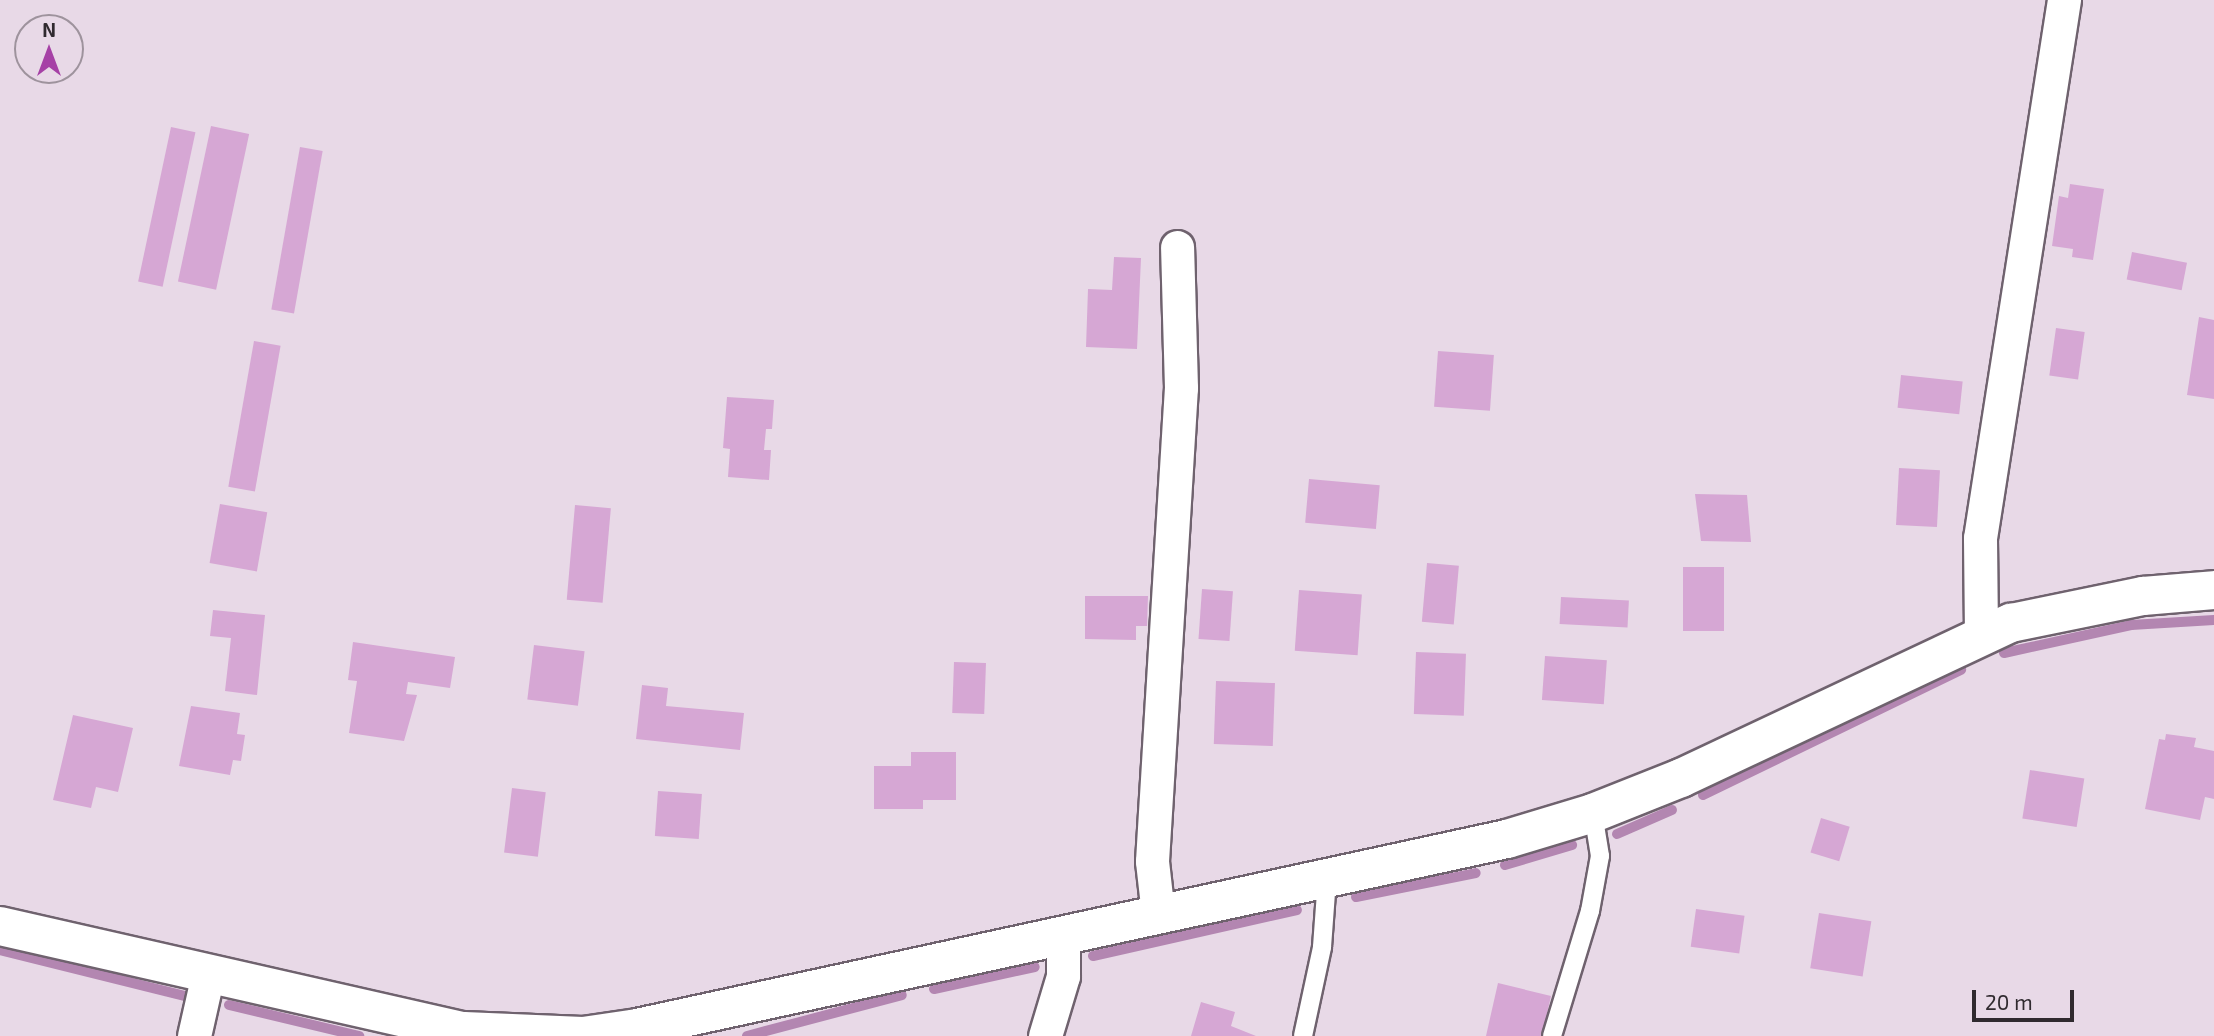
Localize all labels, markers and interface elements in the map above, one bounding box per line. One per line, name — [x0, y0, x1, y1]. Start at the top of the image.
north arrow — [14, 14, 84, 84]
text: N — [42, 18, 56, 41]
scale bar — [1976, 976, 2078, 1020]
text: 20 m — [1985, 989, 2033, 1014]

